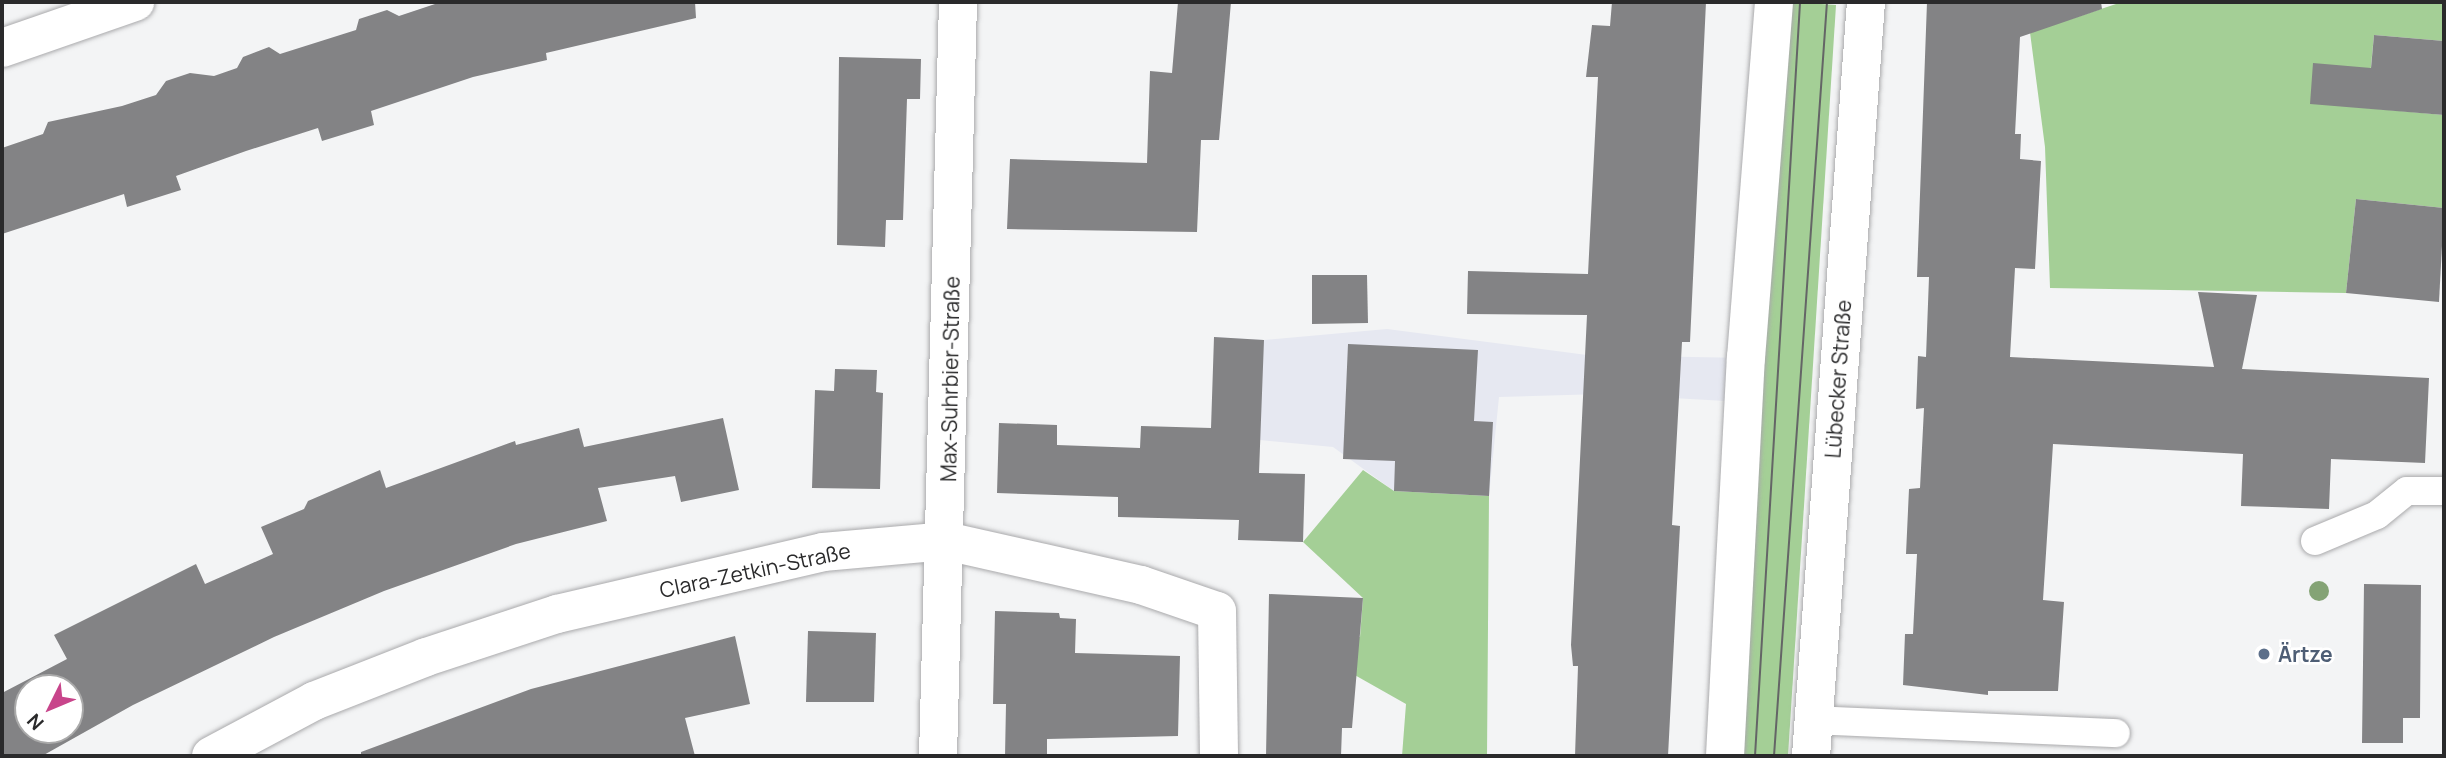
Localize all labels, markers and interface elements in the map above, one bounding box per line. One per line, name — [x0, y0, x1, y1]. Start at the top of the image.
street label: Max-Suhrbier-Straße — [936, 276, 964, 482]
street label: Lübecker Straße — [1820, 299, 1856, 459]
street label: Clara-Zetkin-Straße — [657, 537, 853, 603]
place label: Ärtze — [2278, 641, 2333, 667]
marker: Ärtze — [2256, 646, 2272, 662]
north arrow — [14, 674, 84, 744]
text: N — [21, 708, 49, 736]

